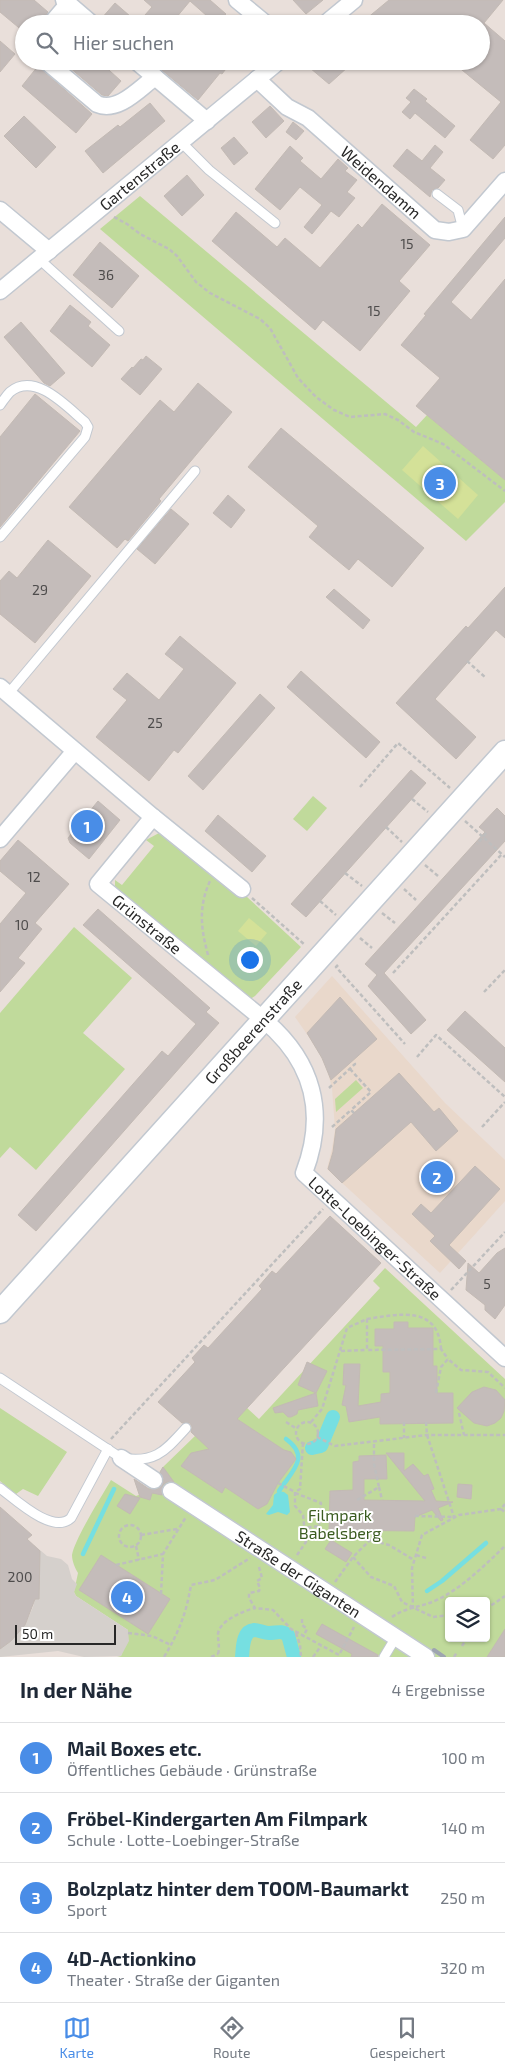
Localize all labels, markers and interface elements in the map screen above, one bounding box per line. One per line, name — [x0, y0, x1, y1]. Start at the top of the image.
search box — [15, 15, 490, 70]
icon: search — [33, 29, 61, 57]
text: Hier suchen — [73, 31, 174, 54]
street label: Gartenstraße — [95, 137, 183, 214]
street label: Weidendamm — [337, 142, 425, 222]
house number: 15 — [400, 235, 414, 252]
house number: 36 — [98, 266, 114, 283]
house number: 15 — [367, 302, 381, 319]
pin: 3 — [424, 464, 456, 502]
house number: 29 — [32, 581, 48, 598]
house number: 25 — [147, 714, 163, 731]
pin: 1 — [71, 807, 103, 845]
house number: 12 — [27, 868, 41, 885]
street label: Grünstraße — [109, 890, 186, 958]
house number: 10 — [15, 916, 29, 933]
your location — [237, 947, 263, 973]
street label: Großbeerenstraße — [200, 974, 305, 1088]
pin: 2 — [421, 1158, 453, 1196]
street label: Lotte-Loebinger-Straße — [305, 1172, 445, 1304]
house number: 5 — [483, 1275, 491, 1292]
park label: Filmpark Babelsberg — [299, 1505, 381, 1542]
street label: Straße der Giganten — [232, 1526, 365, 1621]
house number: 200 — [8, 1568, 32, 1585]
pin: 4 — [111, 1578, 143, 1616]
map controls — [445, 1597, 490, 1642]
button: layers — [445, 1597, 490, 1642]
scale bar — [15, 1622, 116, 1645]
text: 50 m — [22, 1625, 53, 1642]
text: In der Nähe — [20, 1677, 132, 1702]
text: 4 Ergebnisse — [392, 1680, 485, 1699]
text: Mail Boxes etc. — [67, 1737, 202, 1760]
text: 1 — [33, 1748, 39, 1767]
text: 100 m — [442, 1748, 485, 1767]
text: Öffentliches Gebäude · Grünstraße — [67, 1760, 317, 1779]
text: Fröbel-Kindergarten Am Filmpark — [67, 1807, 368, 1830]
text: 2 — [31, 1818, 41, 1837]
text: 140 m — [442, 1818, 485, 1837]
text: Schule · Lotte-Loebinger-Straße — [67, 1830, 300, 1849]
text: Bolzplatz hinter dem TOOM-Baumarkt — [67, 1877, 409, 1900]
text: 3 — [31, 1888, 41, 1907]
text: 250 m — [440, 1888, 485, 1907]
text: Sport — [67, 1900, 107, 1919]
text: 4D-Actionkino — [67, 1947, 196, 1970]
text: 4 — [31, 1958, 41, 1977]
text: 320 m — [440, 1958, 485, 1977]
text: Theater · Straße der Giganten — [67, 1970, 280, 1989]
tab: Karte — [60, 2014, 94, 2061]
tab: Route — [213, 2014, 250, 2061]
tab: Gespeichert — [369, 2014, 445, 2061]

